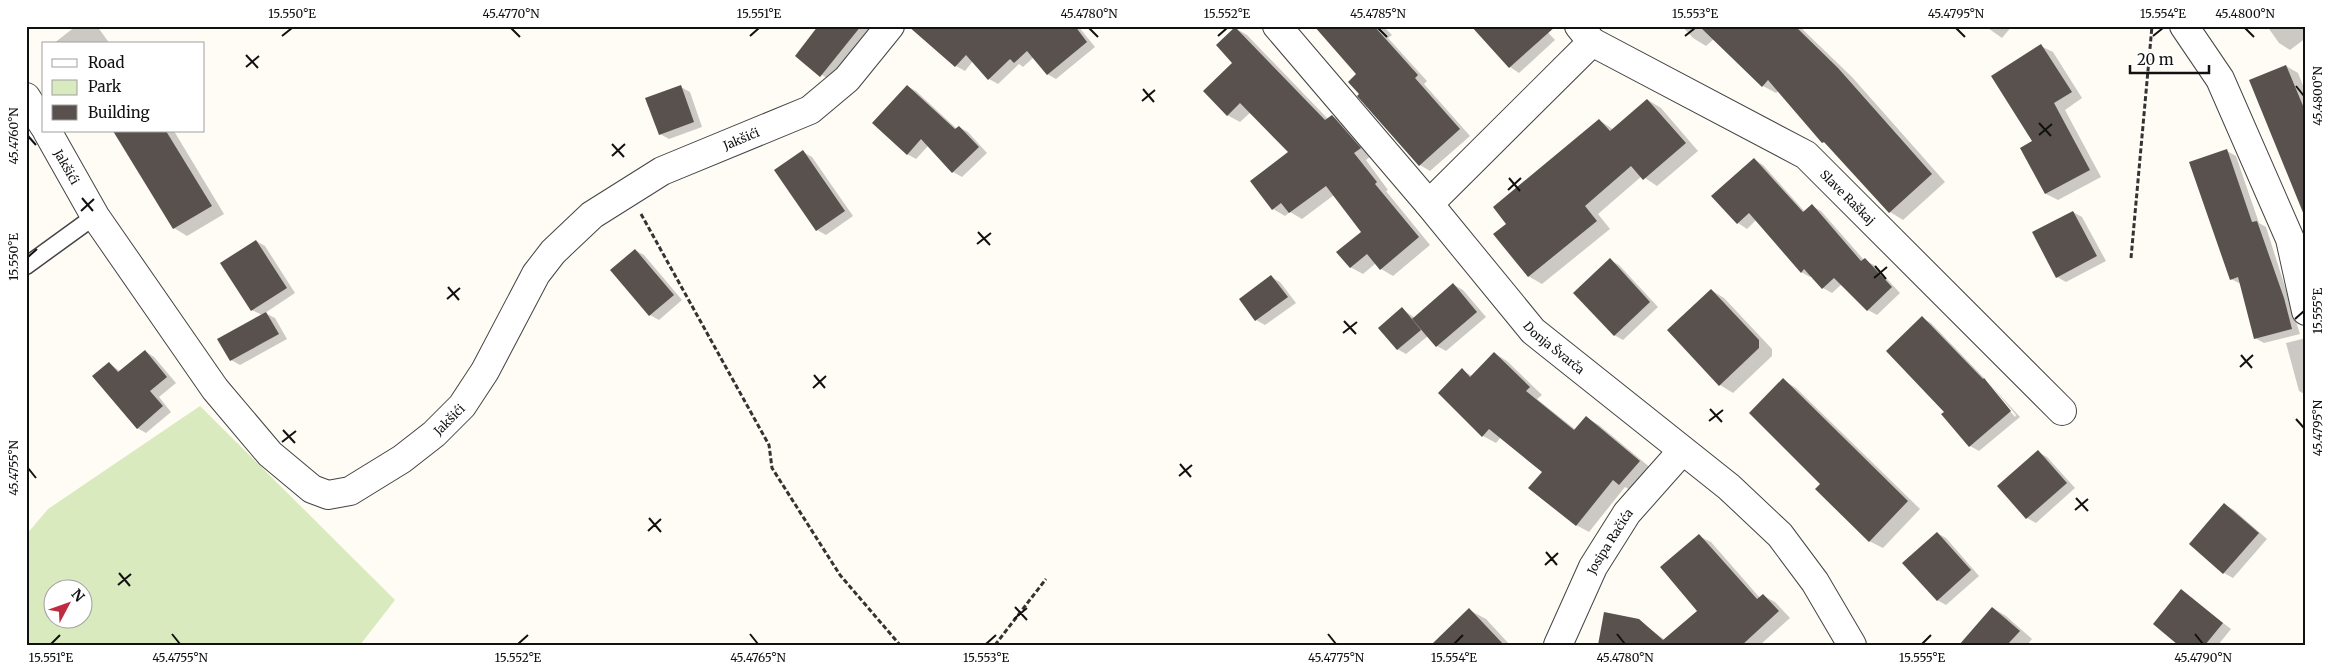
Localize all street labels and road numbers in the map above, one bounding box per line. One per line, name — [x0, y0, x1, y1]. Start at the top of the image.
street label: Jakšići — [720, 124, 762, 153]
street label: Jakšići — [51, 146, 83, 187]
street label: Slave Raškaj — [1817, 166, 1878, 227]
street label: Donja Švarča — [1521, 318, 1588, 377]
street label: Jakšići — [429, 401, 467, 439]
street label: Josipa Račića — [1583, 505, 1636, 577]

